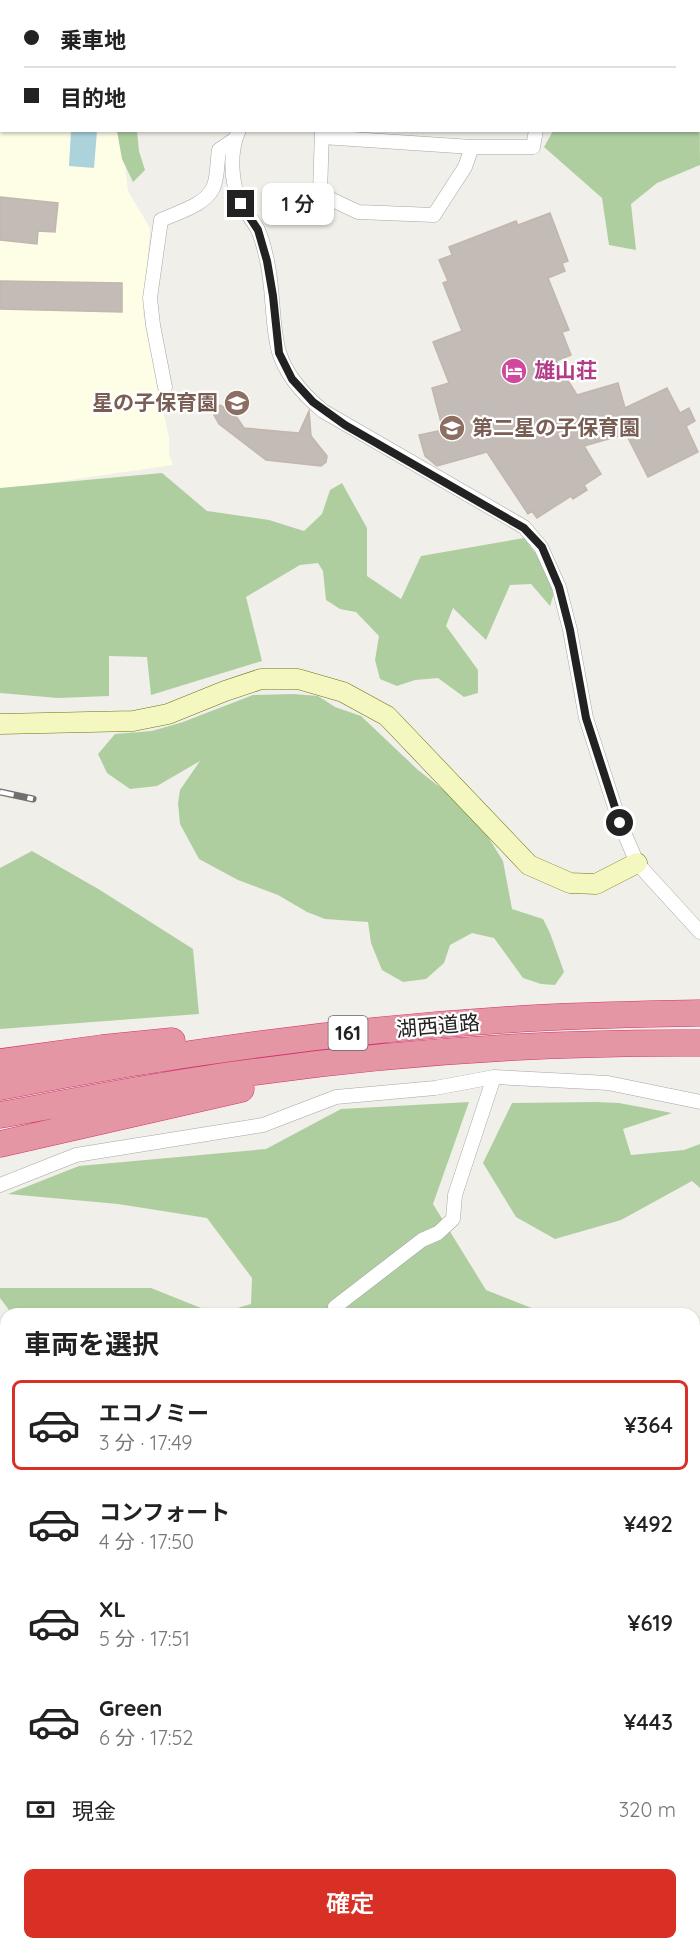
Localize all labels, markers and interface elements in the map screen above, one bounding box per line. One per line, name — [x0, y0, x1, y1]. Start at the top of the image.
text: 乗車地 — [60, 26, 126, 54]
text: 目的地 — [60, 84, 126, 112]
callout: 1 分 — [262, 183, 334, 225]
route end — [227, 190, 254, 217]
text: 1 分 — [281, 191, 315, 216]
hotel icon: 雄山荘 — [499, 356, 529, 386]
place label: 雄山荘 — [534, 357, 597, 383]
school or university icon: 星の子保育園 — [222, 388, 252, 418]
place label: 星の子保育園 — [92, 389, 218, 415]
school or university icon: 第二星の子保育園 — [437, 413, 467, 443]
place label: 第二星の子保育園 — [472, 414, 640, 440]
route start — [606, 809, 633, 836]
street label: 湖西道路 — [395, 1008, 481, 1042]
road number: 161 — [328, 1016, 368, 1050]
text: 車両を選択 — [24, 1327, 159, 1361]
icon: car — [27, 1398, 81, 1452]
text: エコノミー — [99, 1399, 209, 1427]
text: ¥364 — [624, 1411, 673, 1439]
text: 3 分 · 17:49 — [99, 1430, 192, 1455]
icon: car — [27, 1497, 81, 1551]
text: コンフォート — [99, 1498, 230, 1526]
text: ¥492 — [623, 1510, 673, 1538]
text: 4 分 · 17:50 — [99, 1529, 194, 1554]
text: XL — [99, 1595, 126, 1623]
icon: car — [27, 1596, 81, 1650]
text: ¥619 — [628, 1609, 673, 1637]
text: 5 分 · 17:51 — [99, 1626, 190, 1651]
text: Green — [99, 1694, 162, 1722]
icon: car — [27, 1695, 81, 1749]
text: ¥443 — [623, 1708, 673, 1736]
text: 6 分 · 17:52 — [99, 1725, 193, 1750]
icon: cash — [24, 1793, 57, 1826]
text: 現金 — [72, 1797, 116, 1825]
text: 320 m — [619, 1797, 676, 1822]
button: 確定 — [24, 1869, 676, 1938]

